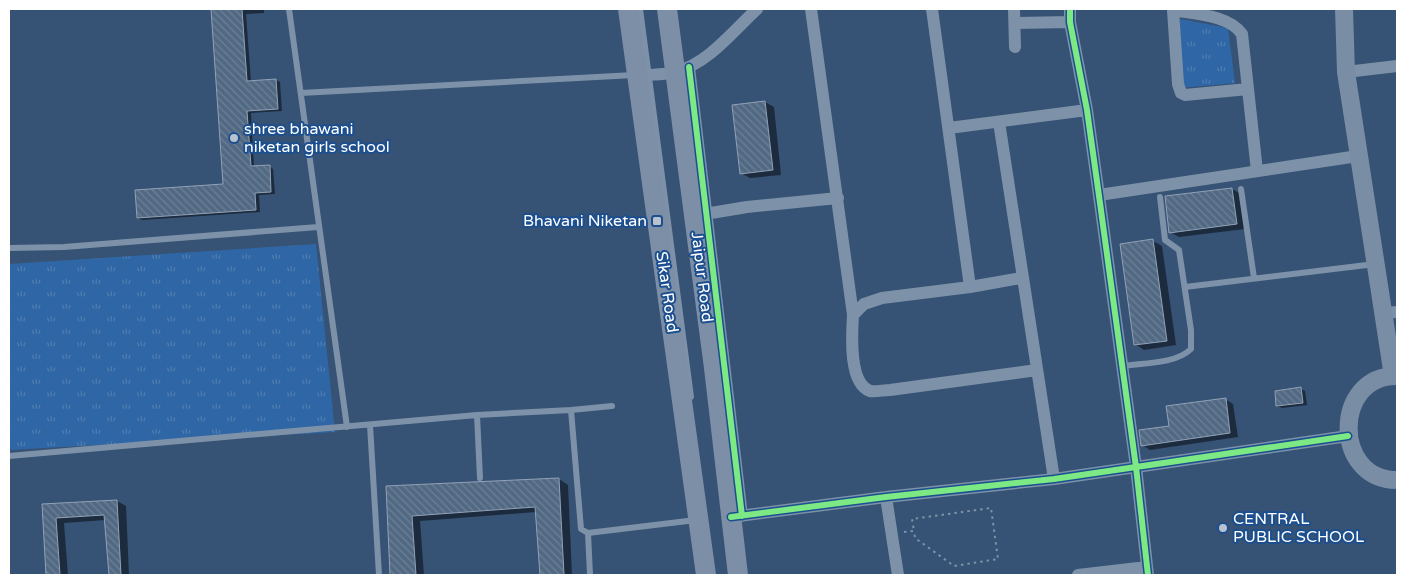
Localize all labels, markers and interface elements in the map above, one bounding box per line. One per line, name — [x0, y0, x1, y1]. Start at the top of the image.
place label: shree bhawani niketan girls school — [244, 119, 390, 157]
marker: shree bhawani niketan girls school — [228, 132, 240, 144]
place label: Bhavani Niketan — [523, 211, 647, 231]
marker: Bhavani Niketan — [651, 215, 663, 227]
street label: Jaipur Road — [687, 231, 717, 323]
street label: Sikar Road — [651, 250, 683, 334]
place label: CENTRAL PUBLIC SCHOOL — [1233, 509, 1364, 547]
marker: CENTRAL PUBLIC SCHOOL — [1217, 522, 1229, 534]

